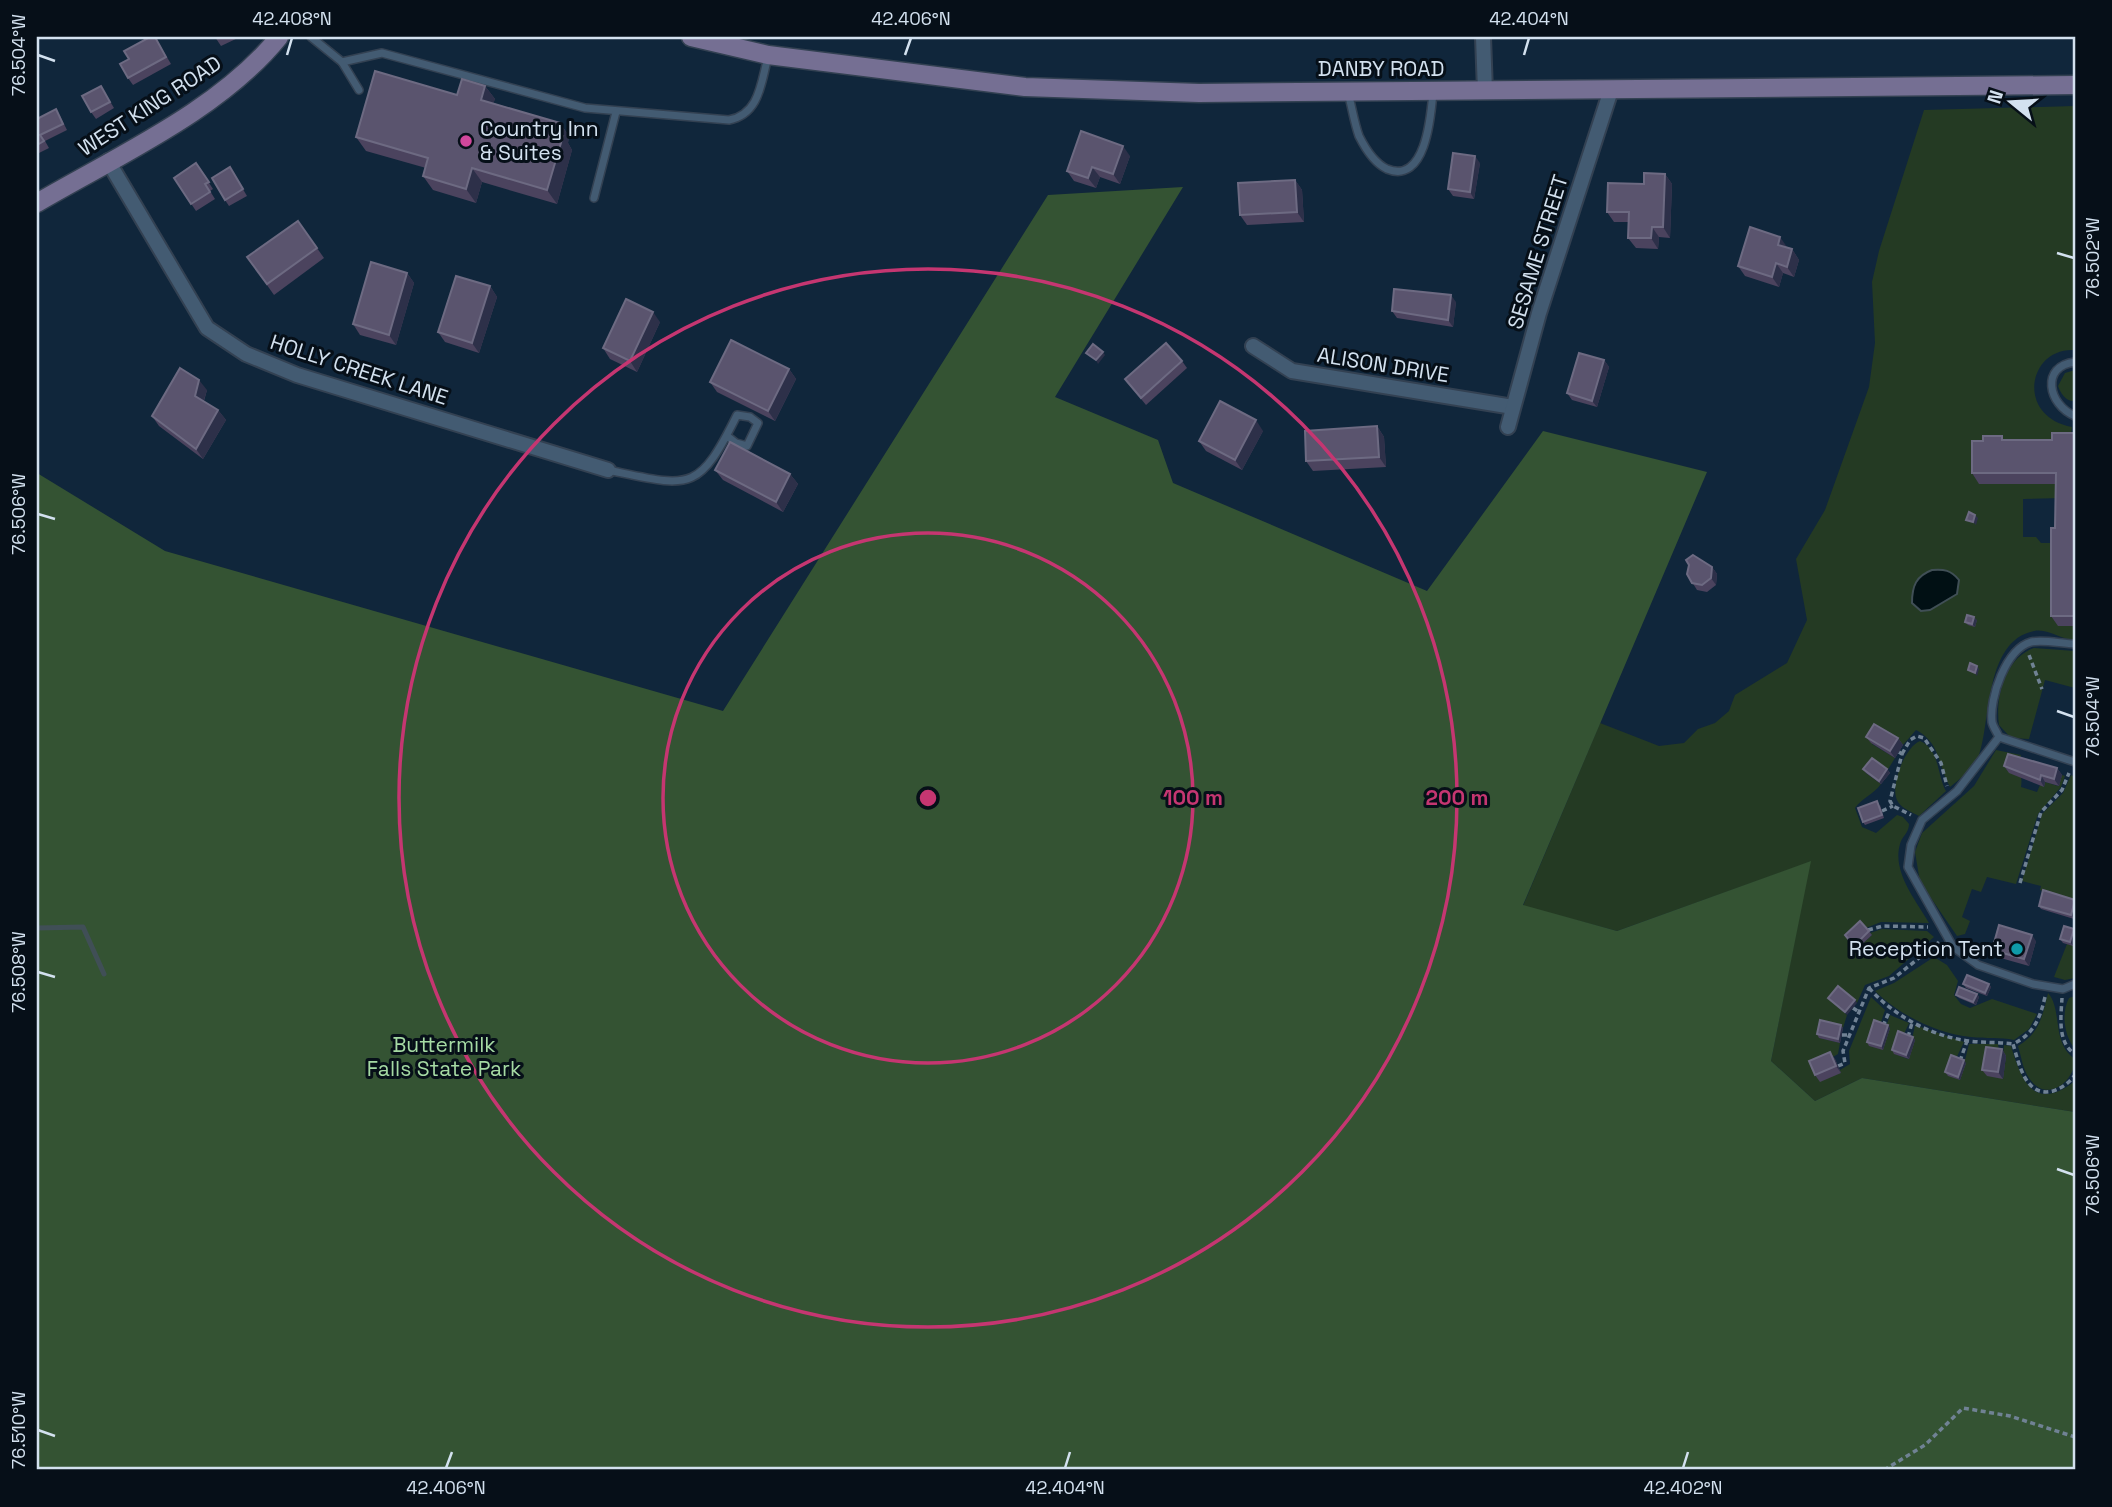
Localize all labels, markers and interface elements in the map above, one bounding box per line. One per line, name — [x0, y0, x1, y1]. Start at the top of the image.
text: 42.408°N — [252, 7, 332, 30]
text: 42.406°N — [871, 7, 951, 30]
text: 42.404°N — [1489, 7, 1569, 30]
text: 76.504°W — [7, 14, 30, 96]
street label: WEST KING ROAD — [73, 49, 226, 162]
street label: DANBY ROAD — [1318, 55, 1444, 82]
north arrow — [1976, 66, 2046, 136]
text: N — [1981, 87, 2009, 107]
place label: Country Inn & Suites — [480, 115, 599, 166]
marker: Country Inn & Suites — [458, 133, 474, 149]
street label: SESAME STREET — [1501, 171, 1574, 332]
text: 76.502°W — [2081, 217, 2104, 299]
street label: HOLLY CREEK LANE — [267, 328, 451, 411]
street label: ALISON DRIVE — [1315, 341, 1451, 388]
text: 76.506°W — [7, 473, 30, 555]
text: 76.504°W — [2081, 676, 2104, 758]
text: 100 m — [1163, 784, 1223, 811]
text: 200 m — [1426, 784, 1488, 811]
centre of rings — [916, 786, 940, 810]
text: 76.508°W — [7, 931, 30, 1013]
place label: Reception Tent — [1849, 935, 2003, 962]
marker: Reception Tent — [2009, 941, 2025, 957]
park label: Buttermilk Falls State Park — [367, 1031, 521, 1082]
text: 76.506°W — [2081, 1134, 2104, 1216]
text: 76.510°W — [7, 1391, 30, 1469]
text: 42.406°N — [406, 1476, 486, 1499]
text: 42.404°N — [1025, 1476, 1105, 1499]
text: 42.402°N — [1643, 1476, 1723, 1499]

